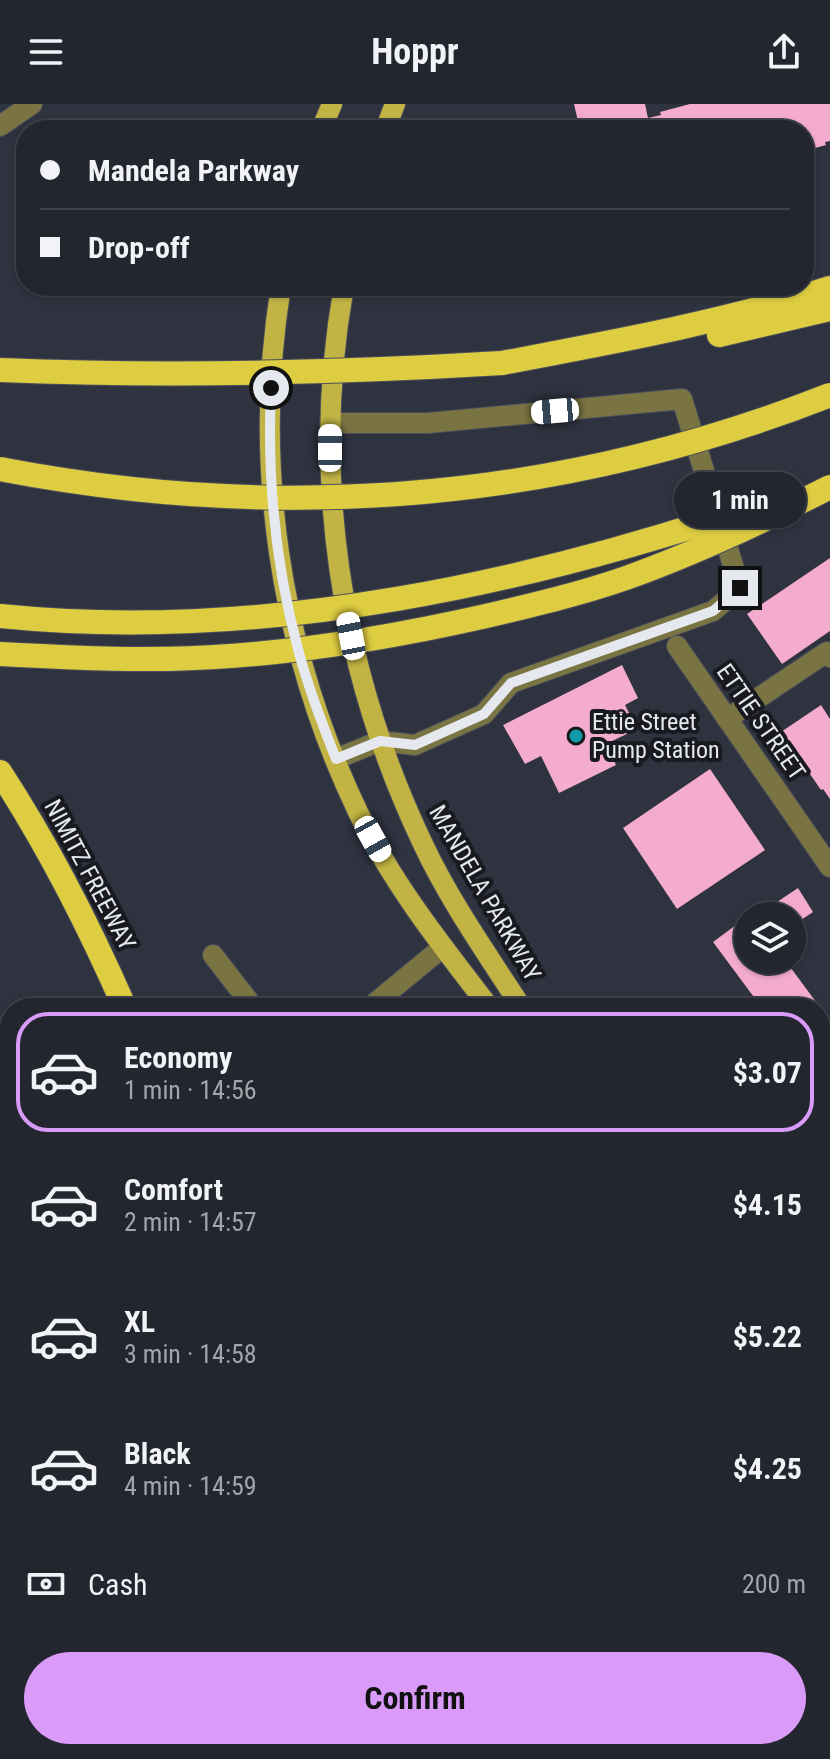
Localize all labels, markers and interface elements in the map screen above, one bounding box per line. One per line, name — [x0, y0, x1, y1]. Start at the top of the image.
icon: menu — [24, 30, 68, 74]
icon: share — [762, 30, 806, 74]
text: Hoppr — [371, 31, 459, 73]
text: Mandela Parkway — [88, 153, 299, 188]
text: Drop-off — [88, 230, 190, 265]
route start — [253, 370, 289, 406]
car — [530, 397, 580, 425]
car — [318, 424, 342, 472]
callout: 1 min — [674, 472, 806, 528]
text: 1 min — [711, 485, 769, 515]
route end — [722, 570, 758, 606]
car — [335, 610, 367, 662]
street label: ETTIE STREET — [711, 659, 811, 785]
place label: Ettie Street Pump Station — [592, 708, 720, 764]
marker: Ettie Street Pump Station — [567, 727, 585, 745]
street label: NIMITZ FREEWAY — [39, 795, 142, 955]
street label: MANDELA PARKWAY — [423, 800, 547, 986]
car — [351, 812, 395, 866]
map controls — [734, 902, 806, 974]
button: layers — [734, 902, 806, 974]
icon: car — [28, 1036, 100, 1108]
text: Economy — [124, 1040, 232, 1075]
text: $3.07 — [733, 1055, 802, 1090]
text: 1 min · 14:56 — [124, 1075, 257, 1105]
icon: car — [28, 1168, 100, 1240]
text: Comfort — [124, 1172, 223, 1207]
text: $4.15 — [733, 1187, 802, 1222]
text: 2 min · 14:57 — [124, 1207, 257, 1237]
icon: car — [28, 1300, 100, 1372]
text: XL — [124, 1304, 155, 1339]
text: $5.22 — [733, 1319, 802, 1354]
text: 3 min · 14:58 — [124, 1339, 257, 1369]
icon: car — [28, 1432, 100, 1504]
text: Black — [124, 1436, 191, 1471]
text: $4.25 — [733, 1451, 802, 1486]
text: 4 min · 14:59 — [124, 1471, 257, 1501]
icon: cash — [24, 1562, 68, 1606]
text: Cash — [88, 1567, 148, 1602]
text: 200 m — [742, 1569, 806, 1599]
button: Confirm — [24, 1652, 806, 1744]

